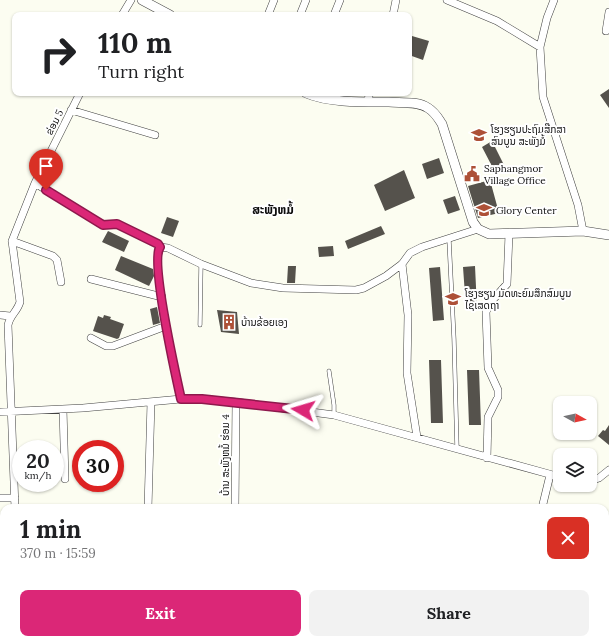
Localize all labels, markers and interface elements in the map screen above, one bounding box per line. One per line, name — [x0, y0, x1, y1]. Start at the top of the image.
text: 110 m — [98, 25, 172, 61]
icon: right — [32, 28, 84, 80]
text: Turn right — [98, 60, 184, 83]
street label: ຂ່ອມ 5 — [43, 107, 66, 137]
place label: ໂຮງຮຽນປະຖົມສືກສາ ສົນບູນ ສະພັງມໍ້ — [490, 123, 566, 148]
school or university icon: ໂຮງຮຽນປະຖົມສືກສາ ສົນບູນ ສະພັງມໍ້ — [470, 126, 488, 144]
pin — [29, 149, 63, 190]
icon: arrive — [35, 155, 57, 177]
place label: Saphangmor Village Office — [483, 162, 546, 187]
public building icon: Saphangmor Village Office — [463, 165, 481, 183]
district label: ສະພັງຫມໍ້ — [252, 200, 294, 217]
school or university icon: Glory Center — [475, 201, 493, 219]
place label: Glory Center — [496, 204, 557, 217]
place label: ໂຮງຮຽນ ມັດທະຍົມສຶກສົມບູນ ໄຊເສດຖາ — [464, 287, 571, 312]
school or university icon: ໂຮງຮຽນ ມັດທະຍົມສຶກສົມບູນ ໄຊເສດຖາ — [444, 290, 462, 308]
building icon: ບ້ານຂ້ອຍເອງ — [220, 313, 238, 331]
place label: ບ້ານຂ້ອຍເອງ — [241, 316, 288, 329]
position arrow — [282, 389, 324, 431]
north arrow — [553, 396, 597, 440]
map controls — [553, 396, 597, 492]
street label: ບ້ານ ສະພັງຫມໍ້ ຮ່ອມ 4 — [218, 414, 232, 496]
speed limit sign: 30 — [72, 440, 124, 492]
text: 20 — [26, 448, 50, 473]
button: layers — [553, 448, 597, 492]
text: km/h — [24, 469, 52, 482]
text: 1 min — [20, 514, 81, 545]
button: close — [547, 517, 589, 559]
text: 370 m · 15:59 — [20, 545, 96, 562]
button: Exit — [20, 590, 301, 636]
button: Share — [309, 590, 589, 636]

